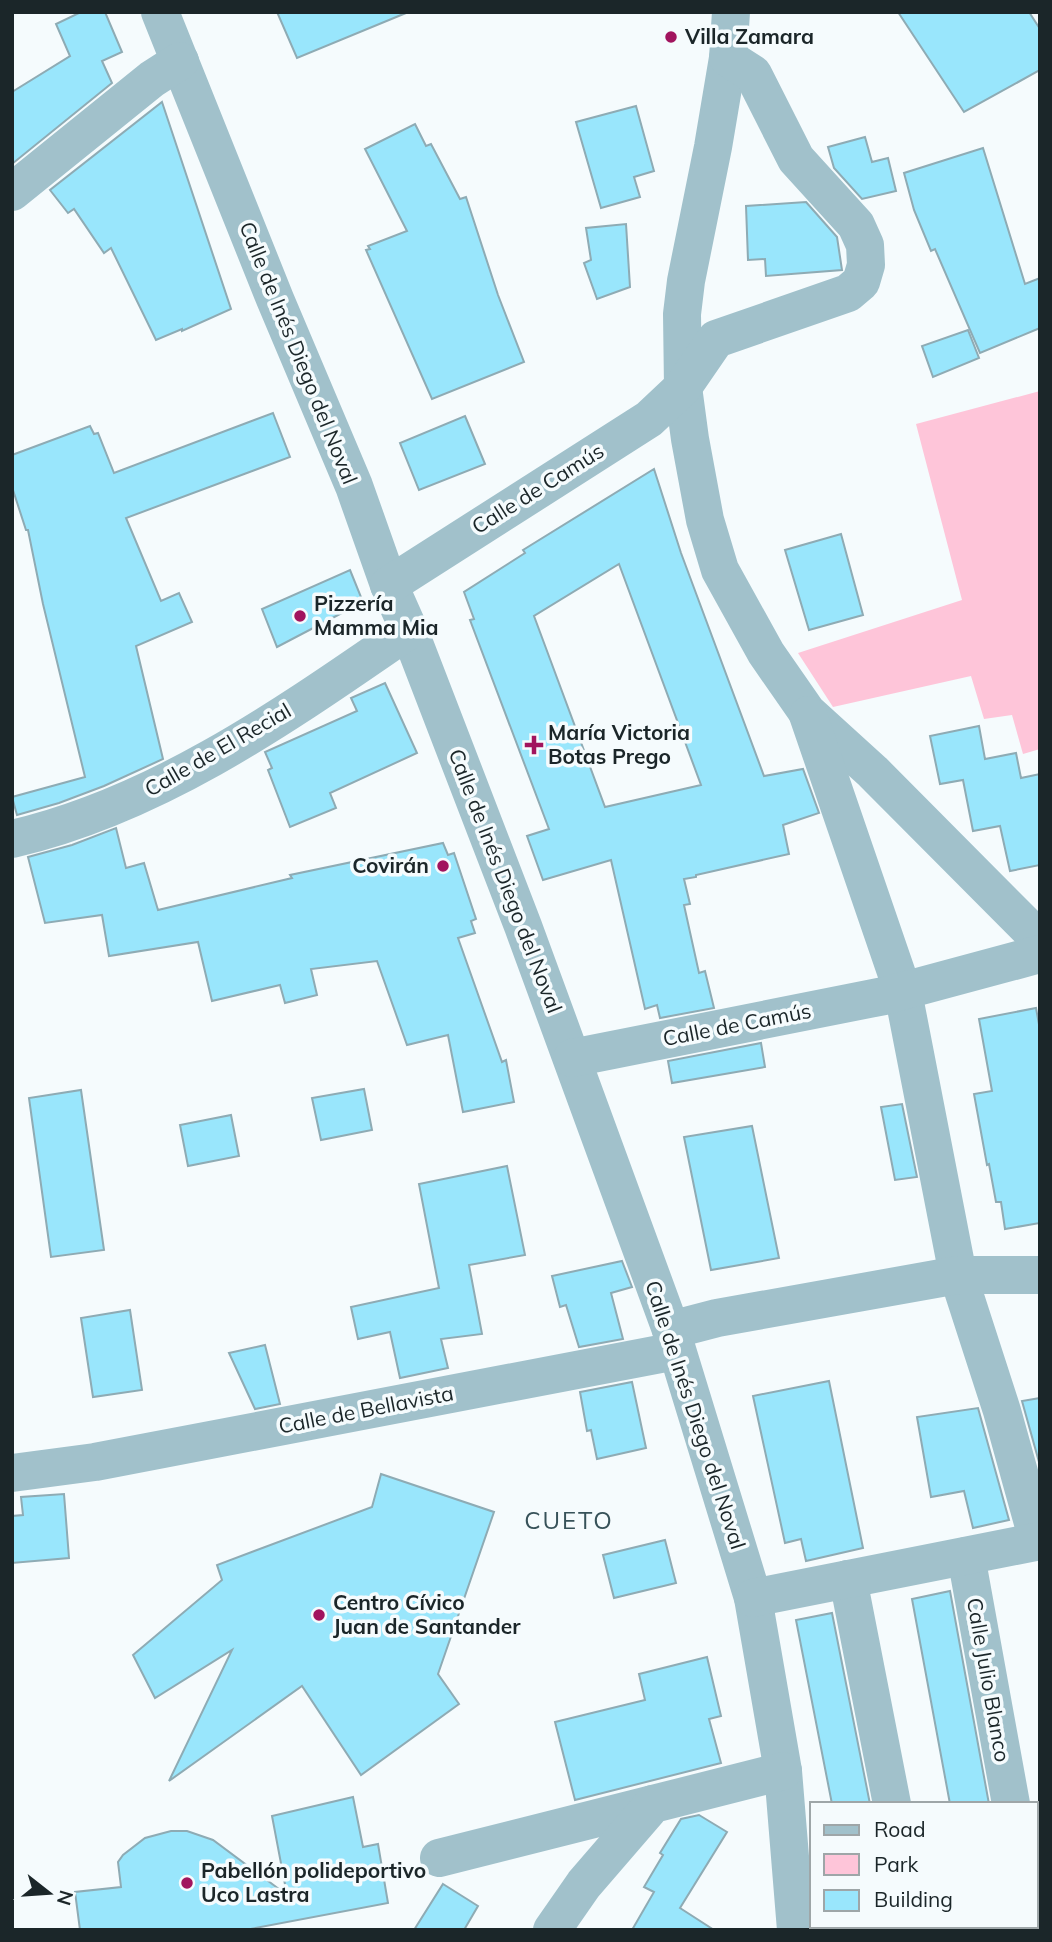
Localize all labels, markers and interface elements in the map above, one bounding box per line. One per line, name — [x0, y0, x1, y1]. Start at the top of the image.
place label: Villa Zamara — [684, 23, 814, 49]
marker: Villa Zamara — [663, 29, 679, 45]
street label: Calle de Inés Diego del Noval — [234, 218, 364, 488]
street label: Calle de Camús — [467, 437, 608, 539]
place label: Pizzería Mamma Mia — [314, 590, 439, 640]
marker: Pizzería Mamma Mia — [292, 608, 308, 624]
street label: Calle de El Recial — [140, 697, 295, 802]
place label: María Victoria Botas Prego — [548, 719, 690, 769]
marker: María Victoria Botas Prego — [526, 737, 542, 753]
street label: Calle de Inés Diego del Noval — [443, 745, 568, 1016]
place label: Covirán — [352, 852, 429, 878]
marker: Covirán — [435, 858, 451, 874]
street label: Calle de Camús — [660, 997, 813, 1051]
street label: Calle de Inés Diego del Noval — [640, 1277, 752, 1552]
street label: Calle de Bellavista — [276, 1379, 455, 1439]
district label: CUETO — [524, 1505, 614, 1535]
place label: Centro Cívico Juan de Santander — [333, 1589, 521, 1639]
street label: Calle Julio Blanco — [962, 1596, 1016, 1764]
marker: Centro Cívico Juan de Santander — [311, 1607, 327, 1623]
legend — [810, 1802, 1038, 1928]
text: Road — [874, 1816, 925, 1842]
text: Park — [874, 1851, 918, 1877]
place label: Pabellón polideportivo Uco Lastra — [201, 1857, 426, 1907]
north arrow — [14, 1858, 84, 1928]
marker: Pabellón polideportivo Uco Lastra — [179, 1875, 195, 1891]
text: Building — [874, 1886, 953, 1912]
text: N — [52, 1888, 79, 1908]

